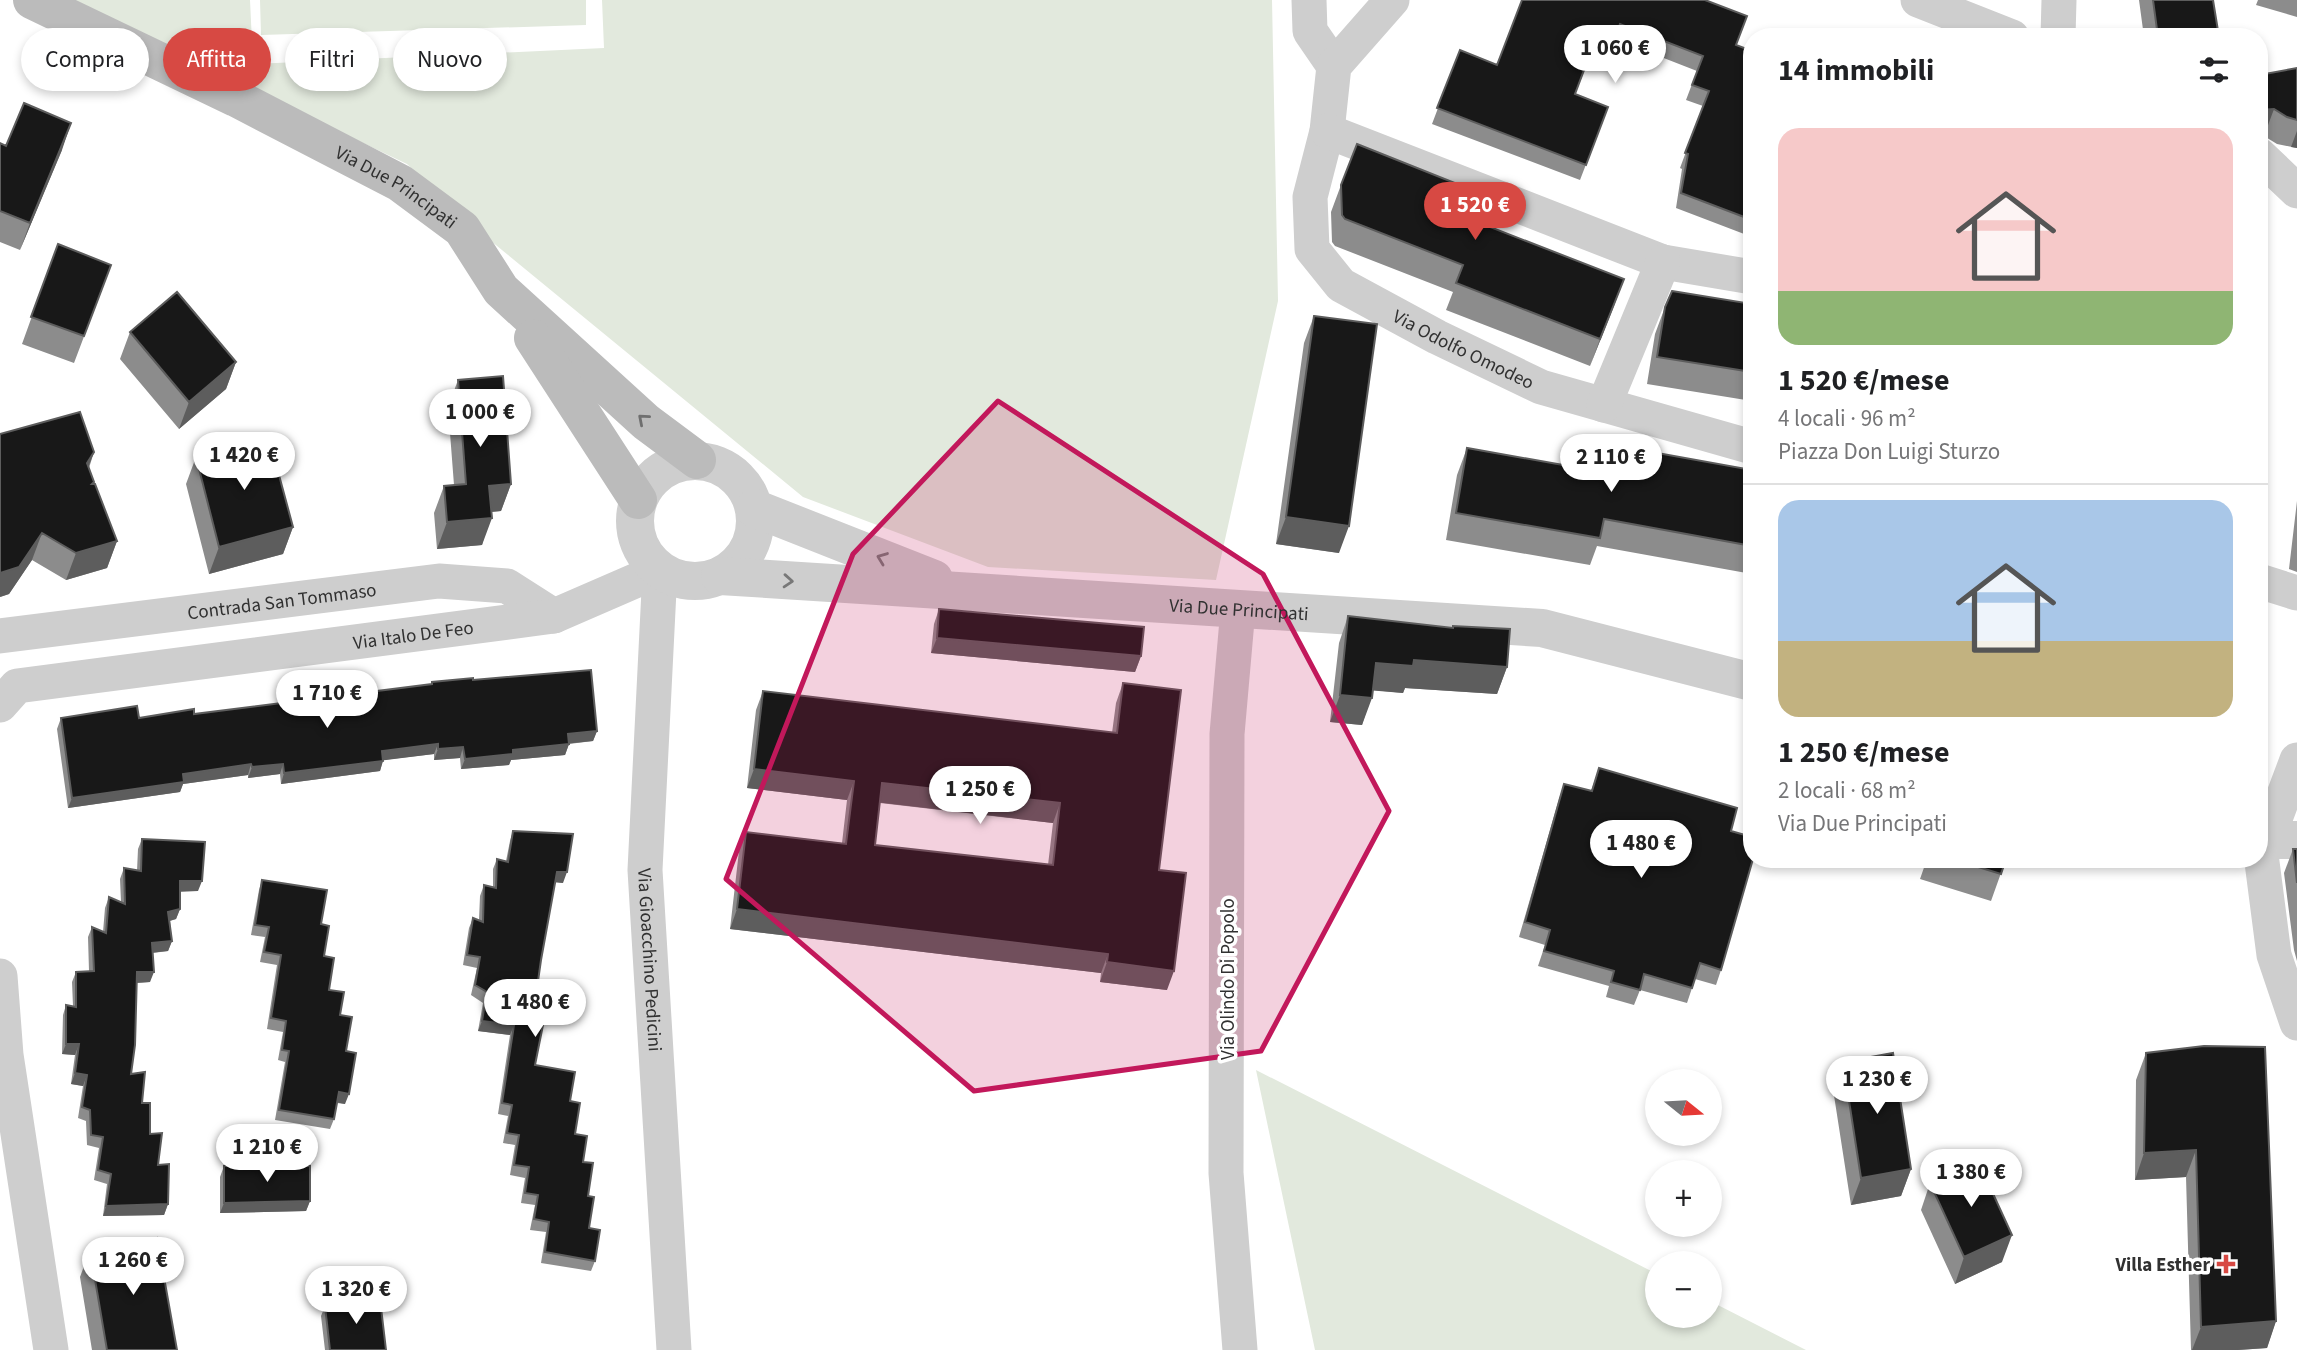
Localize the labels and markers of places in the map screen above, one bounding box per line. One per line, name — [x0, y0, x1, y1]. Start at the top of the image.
pin: 1 060 € — [1550, 25, 1680, 85]
pin: 1 520 € — [1410, 182, 1540, 242]
pin: 1 000 € — [415, 390, 545, 449]
pin: 1 420 € — [179, 433, 309, 492]
pin: 2 110 € — [1546, 434, 1676, 494]
pin: 1 710 € — [262, 670, 392, 730]
pin: 1 250 € — [915, 766, 1045, 826]
pin: 1 480 € — [1576, 820, 1706, 880]
pin: 1 480 € — [470, 979, 600, 1039]
pin: 1 230 € — [1812, 1056, 1942, 1116]
pin: 1 210 € — [202, 1124, 332, 1184]
pin: 1 380 € — [1906, 1150, 2036, 1209]
pin: 1 260 € — [68, 1238, 198, 1297]
place label: Villa Esther — [2115, 1252, 2210, 1279]
marker: Villa Esther — [2216, 1254, 2236, 1274]
pin: 1 320 € — [291, 1266, 421, 1326]

